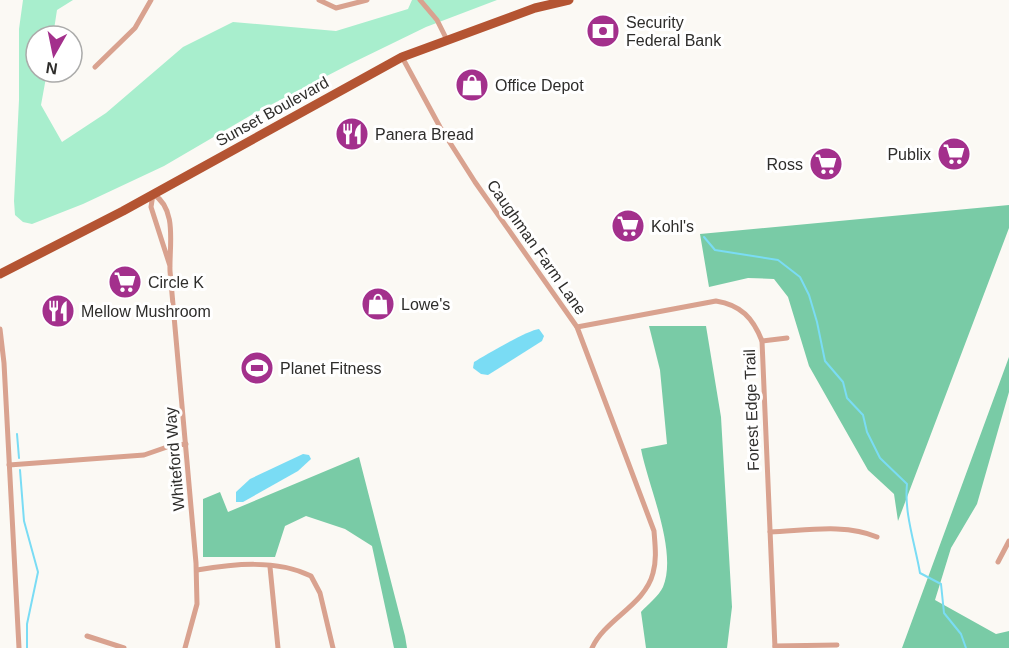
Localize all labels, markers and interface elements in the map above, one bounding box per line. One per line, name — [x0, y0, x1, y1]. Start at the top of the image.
bank icon: Security Federal Bank — [585, 13, 621, 49]
place label: Security Federal Bank — [626, 14, 722, 49]
north arrow — [24, 24, 84, 84]
text: N — [45, 59, 59, 78]
shop icon: Office Depot — [454, 67, 490, 103]
street label: Sunset Boulevard — [213, 73, 332, 149]
place label: Office Depot — [495, 77, 584, 94]
restaurant icon: Panera Bread — [334, 116, 370, 152]
place label: Panera Bread — [375, 126, 474, 143]
supermarket icon: Publix — [936, 136, 972, 172]
supermarket icon: Ross — [808, 146, 844, 182]
place label: Publix — [887, 146, 931, 163]
place label: Ross — [767, 156, 803, 173]
street label: Caughman Farm Lane — [484, 177, 590, 318]
supermarket icon: Kohl's — [610, 208, 646, 244]
place label: Kohl's — [651, 218, 694, 235]
supermarket icon: Circle K — [107, 264, 143, 300]
place label: Circle K — [148, 274, 204, 291]
shop icon: Lowe's — [360, 286, 396, 322]
restaurant icon: Mellow Mushroom — [40, 293, 76, 329]
place label: Lowe's — [401, 296, 450, 313]
place label: Mellow Mushroom — [81, 303, 211, 320]
street label: Forest Edge Trail — [741, 349, 762, 471]
sports icon: Planet Fitness — [239, 350, 275, 386]
place label: Planet Fitness — [280, 360, 381, 377]
street label: Whiteford Way — [161, 406, 188, 512]

